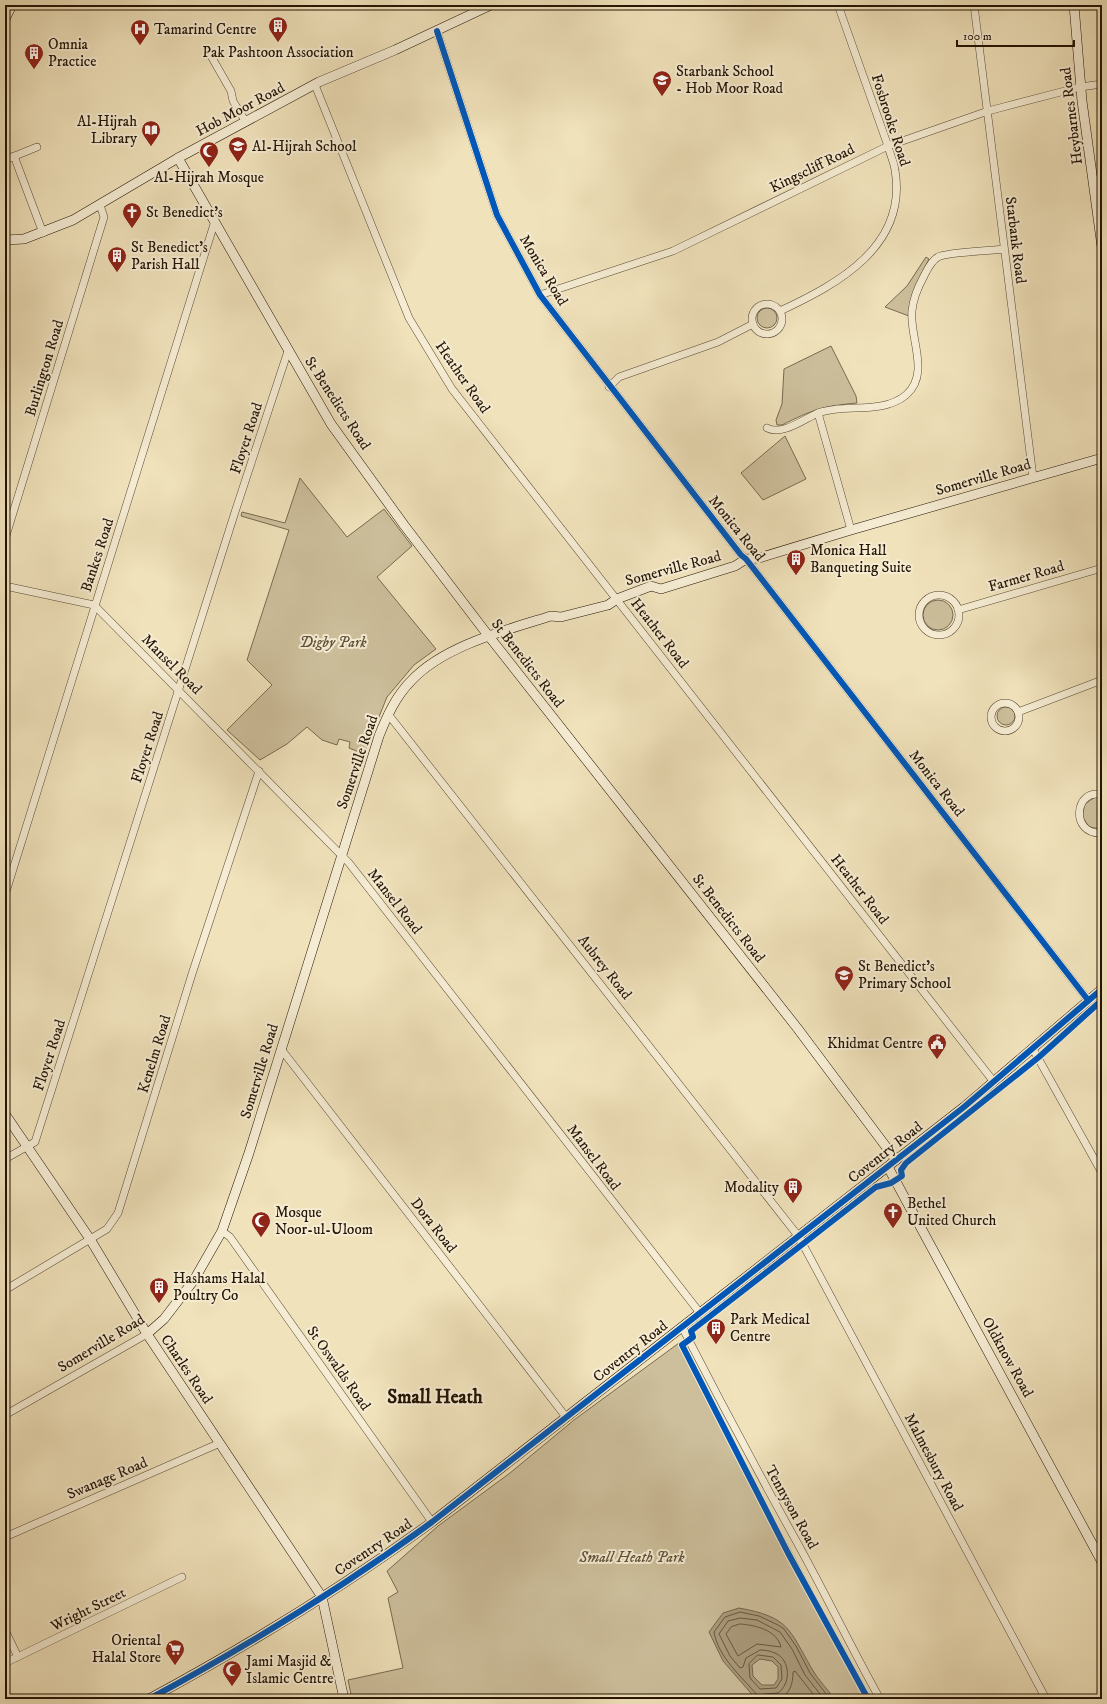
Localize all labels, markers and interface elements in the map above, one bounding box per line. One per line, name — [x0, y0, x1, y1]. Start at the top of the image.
building icon: Pak Pashtoon Association — [267, 15, 289, 43]
hospital icon: Tamarind Centre — [129, 18, 151, 46]
place label: Tamarind Centre — [154, 20, 257, 39]
scale bar — [957, 22, 1074, 48]
text: 100 m — [963, 29, 992, 44]
place label: Omnia Practice — [48, 35, 96, 71]
building icon: Omnia Practice — [23, 42, 45, 70]
place label: Pak Pashtoon Association — [202, 43, 354, 62]
place label: Starbank School - Hob Moor Road — [676, 62, 784, 98]
street label: Heybarnes Road — [1056, 66, 1087, 166]
school or university icon: Starbank School - Hob Moor Road — [651, 69, 673, 97]
street label: Fosbrooke Road — [867, 72, 915, 169]
street label: Hob Moor Road — [193, 78, 288, 141]
place label: Al-Hijrah Library — [77, 112, 138, 148]
library icon: Al-Hijrah Library — [140, 119, 162, 147]
school or university icon: Al-Hijrah School — [227, 135, 249, 163]
place label: Al-Hijrah School — [252, 137, 357, 156]
mosque icon: Al-Hijrah Mosque — [198, 140, 220, 168]
street label: Kingscliff Road — [767, 140, 858, 197]
place label: Al-Hijrah Mosque — [154, 168, 264, 187]
street label: Starbank Road — [1001, 195, 1030, 285]
church icon: St Benedict's — [121, 201, 143, 229]
place label: St Benedict's — [146, 203, 223, 222]
street label: Monica Road — [515, 231, 572, 310]
place label: St Benedict's Parish Hall — [131, 238, 208, 274]
building icon: St Benedict's Parish Hall — [106, 245, 128, 273]
street label: Burlington Road — [21, 317, 68, 419]
street label: Heather Road — [431, 338, 495, 417]
street label: St Benedicts Road — [300, 353, 375, 454]
street label: Floyer Road — [226, 399, 267, 476]
street label: Somerville Road — [933, 455, 1033, 500]
street label: Monica Road — [704, 491, 769, 566]
street label: Bankes Road — [77, 515, 118, 594]
place label: Monica Hall Banqueting Suite — [810, 541, 911, 577]
street label: Somerville Road — [623, 546, 724, 590]
building icon: Monica Hall Banqueting Suite — [785, 548, 807, 576]
street label: Farmer Road — [986, 556, 1067, 596]
street label: Heather Road — [626, 594, 693, 673]
street label: St Benedicts Road — [487, 615, 568, 712]
street label: Mansel Road — [137, 630, 206, 699]
park label: Digby Park — [299, 633, 367, 652]
street label: Floyer Road — [127, 708, 168, 785]
street label: Somerville Road — [332, 712, 383, 812]
street label: Monica Road — [905, 746, 969, 821]
street label: Heather Road — [826, 850, 893, 929]
street label: Mansel Road — [363, 865, 426, 938]
street label: St Benedicts Road — [688, 870, 769, 967]
street label: Aubrey Road — [573, 931, 636, 1004]
place label: St Benedict's Primary School — [858, 957, 951, 993]
school or university icon: St Benedict's Primary School — [833, 964, 855, 992]
street label: Kenelm Road — [134, 1012, 176, 1095]
street label: Floyer Road — [29, 1016, 70, 1093]
street label: Somerville Road — [236, 1021, 283, 1121]
public building icon: Khidmat Centre — [926, 1032, 948, 1060]
place label: Khidmat Centre — [827, 1034, 923, 1053]
street label: Coventry Road — [844, 1117, 927, 1187]
street label: Mansel Road — [563, 1120, 625, 1195]
building icon: Modality — [782, 1176, 804, 1204]
place label: Modality — [724, 1178, 780, 1197]
street label: Dora Road — [406, 1194, 461, 1257]
place label: Bethel United Church — [907, 1194, 997, 1230]
church icon: Bethel United Church — [882, 1201, 904, 1229]
place label: Mosque Noor-ul-Uloom — [275, 1203, 373, 1239]
mosque icon: Mosque Noor-ul-Uloom — [250, 1210, 272, 1238]
place label: Hashams Halal Poultry Co — [173, 1269, 266, 1305]
building icon: Hashams Halal Poultry Co — [148, 1276, 170, 1304]
street label: Somerville Road — [54, 1310, 149, 1377]
place label: Park Medical Centre — [730, 1310, 810, 1346]
street label: Oldknow Road — [978, 1314, 1038, 1401]
street label: Coventry Road — [589, 1316, 672, 1386]
building icon: Park Medical Centre — [705, 1317, 727, 1345]
street label: St Oswalds Road — [302, 1322, 375, 1415]
street label: Charles Road — [156, 1331, 217, 1408]
district label: Small Heath — [387, 1386, 484, 1409]
street label: Malmesbury Road — [900, 1410, 968, 1515]
street label: Swanage Road — [64, 1453, 151, 1504]
street label: Tennyson Road — [761, 1462, 823, 1553]
street label: Coventry Road — [331, 1514, 416, 1580]
park label: Small Heath Park — [578, 1548, 685, 1567]
street label: Wright Street — [47, 1583, 129, 1636]
place label: Oriental Halal Store — [92, 1631, 161, 1667]
supermarket icon: Oriental Halal Store — [164, 1638, 186, 1666]
place label: Jami Masjid & Islamic Centre — [244, 1652, 333, 1688]
mosque icon: Jami Masjid & Islamic Centre — [221, 1659, 243, 1687]

